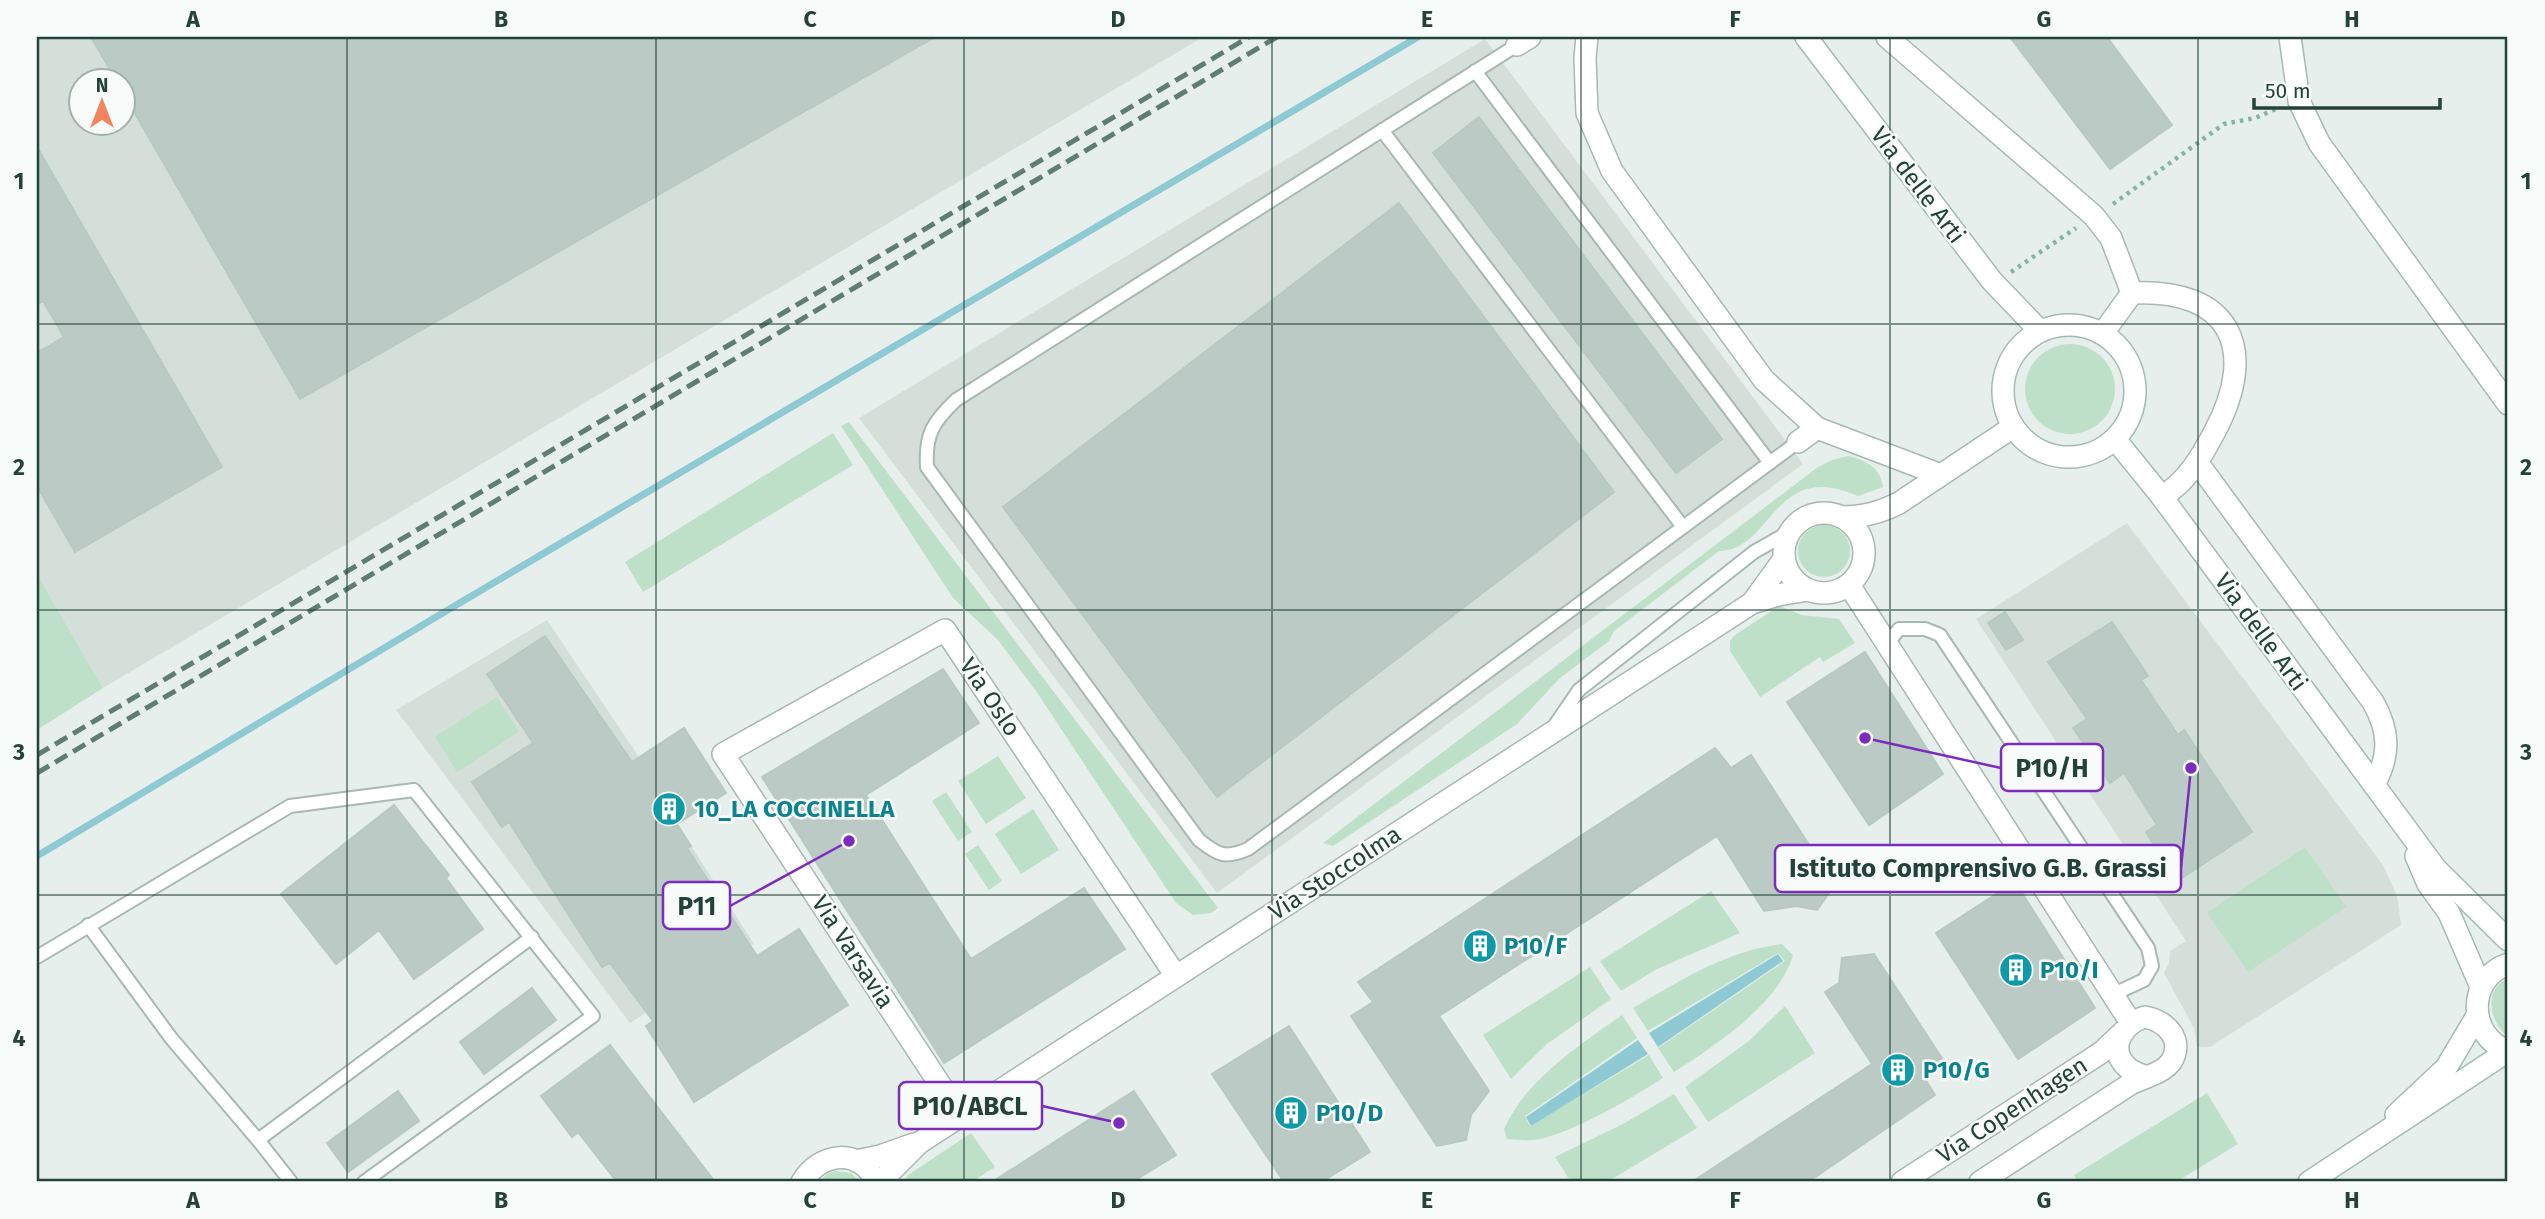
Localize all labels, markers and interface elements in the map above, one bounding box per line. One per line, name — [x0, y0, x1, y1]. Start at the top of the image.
text: A — [185, 5, 200, 33]
text: B — [494, 5, 508, 33]
text: C — [803, 5, 817, 33]
text: D — [1111, 5, 1126, 33]
text: E — [1421, 5, 1433, 33]
text: F — [1729, 5, 1741, 33]
text: G — [2037, 5, 2051, 33]
text: H — [2344, 5, 2360, 33]
north arrow — [66, 66, 136, 136]
scale bar — [2254, 66, 2440, 110]
text: N — [96, 74, 108, 97]
text: 50 m — [2265, 78, 2311, 104]
street label: Via delle Arti — [1865, 121, 1971, 249]
text: 1 — [14, 167, 24, 195]
text: 1 — [2521, 167, 2531, 195]
text: 2 — [13, 453, 25, 481]
text: 2 — [2520, 453, 2532, 481]
street label: Via delle Arti — [2209, 568, 2313, 696]
street label: Via Oslo — [954, 653, 1026, 741]
text: 3 — [12, 738, 25, 766]
text: 3 — [2519, 738, 2532, 766]
callout: P10/H — [2001, 744, 2103, 791]
text: P10/H — [2015, 753, 2089, 784]
building icon: 10_LA COCCINELLA — [650, 790, 688, 828]
place label: 10_LA COCCINELLA — [694, 795, 895, 823]
street label: Via Stoccolma — [1264, 820, 1406, 926]
callout: Istituto Comprensivo G.B. Grassi — [1775, 845, 2181, 892]
text: Istituto Comprensivo G.B. Grassi — [1789, 853, 2167, 884]
callout: P11 — [663, 882, 730, 929]
street label: Via Varsavia — [806, 890, 900, 1014]
text: P11 — [678, 891, 716, 922]
building icon: P10/F — [1461, 927, 1499, 965]
place label: P10/F — [1504, 932, 1568, 960]
building icon: P10/I — [1997, 951, 2035, 989]
place label: P10/I — [2040, 956, 2099, 984]
text: 4 — [13, 1024, 26, 1052]
text: 4 — [2520, 1024, 2533, 1052]
building icon: P10/G — [1879, 1051, 1917, 1089]
street label: Via Copenhagen — [1931, 1051, 2093, 1169]
place label: P10/G — [1923, 1056, 1990, 1084]
callout: P10/ABCL — [899, 1082, 1042, 1129]
text: P10/ABCL — [913, 1091, 1027, 1122]
building icon: P10/D — [1272, 1094, 1310, 1132]
place label: P10/D — [1316, 1099, 1383, 1127]
text: A — [185, 1186, 200, 1214]
text: B — [494, 1186, 508, 1214]
text: C — [803, 1186, 817, 1214]
text: D — [1111, 1186, 1126, 1214]
text: E — [1421, 1186, 1433, 1214]
text: F — [1729, 1186, 1741, 1214]
text: G — [2037, 1186, 2051, 1214]
text: H — [2344, 1186, 2360, 1214]

